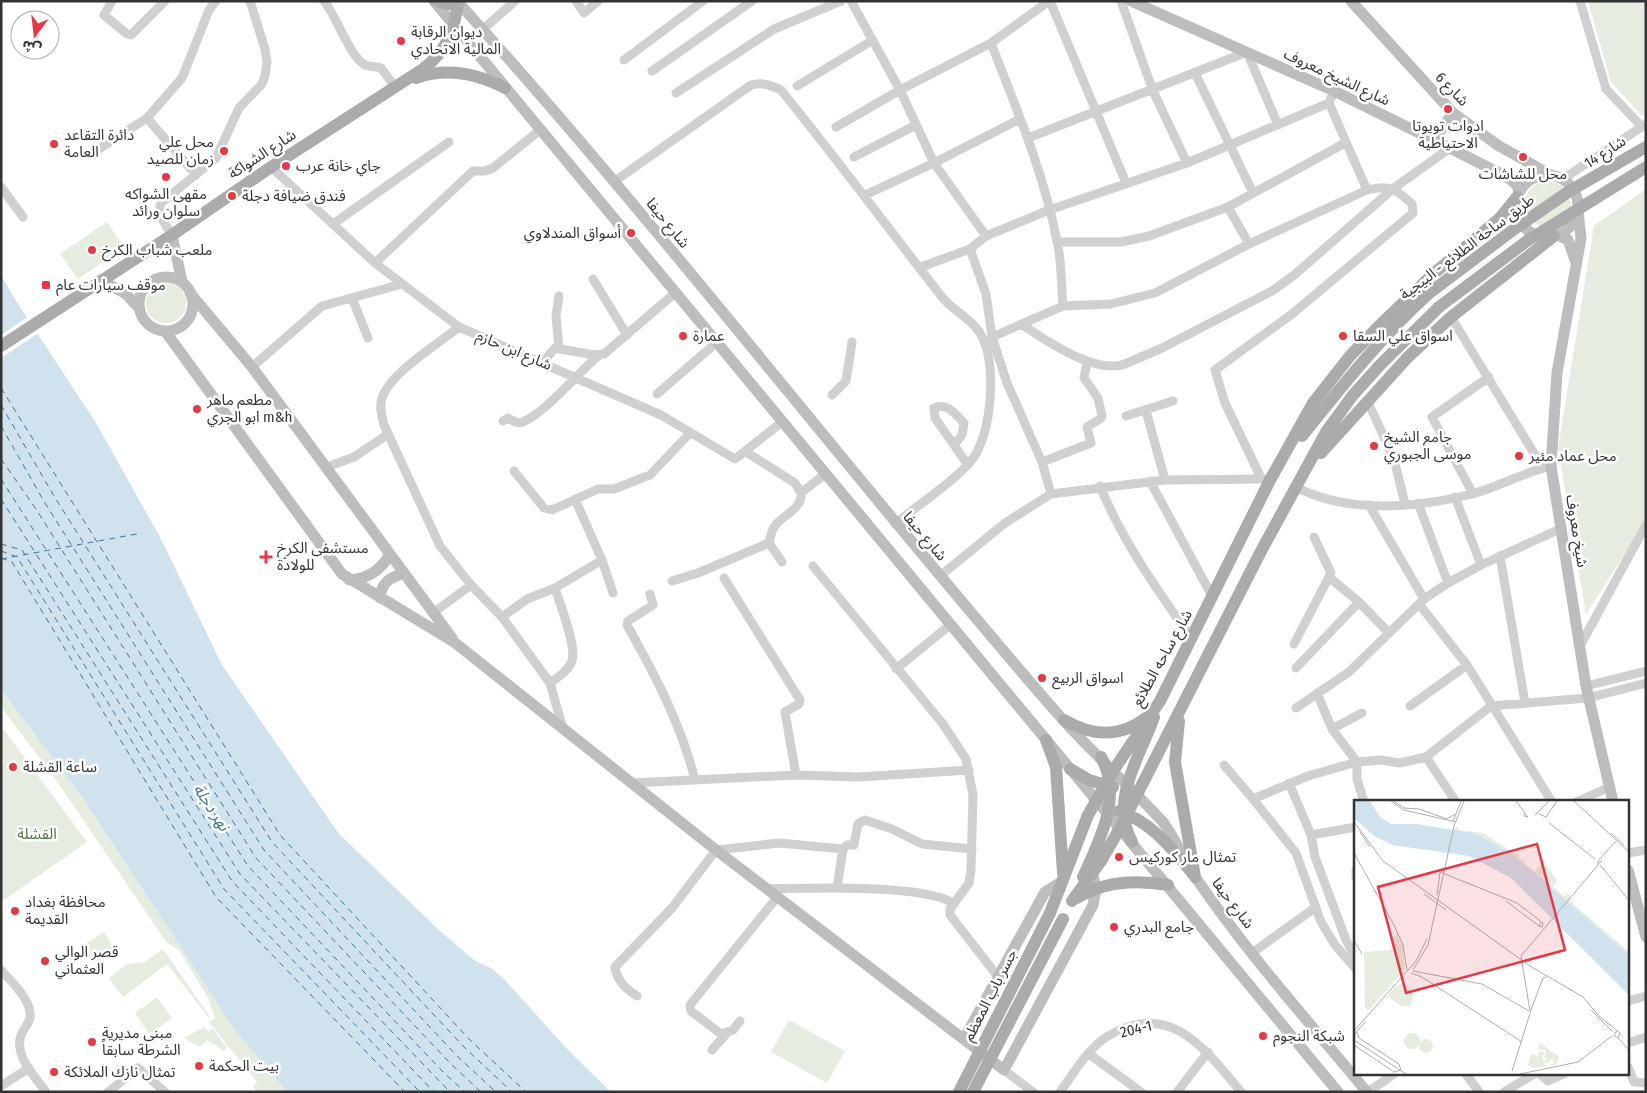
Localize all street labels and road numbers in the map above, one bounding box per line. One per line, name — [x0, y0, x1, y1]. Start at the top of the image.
street label: شارع الشيخ معروف — [1280, 45, 1393, 112]
street label: شارع 6 — [1429, 68, 1473, 112]
street label: شارع الشواكة — [225, 125, 301, 185]
street label: شارع 14 — [1581, 132, 1631, 175]
street label: طريق ساحة الطلائع - البيجية — [1396, 190, 1540, 306]
street label: شارع حيفا — [640, 194, 694, 254]
street label: شارع ابن حازم — [472, 326, 555, 377]
street label: شیخ معروف — [1559, 493, 1592, 570]
street label: شارع حيفا — [897, 508, 951, 566]
street label: شارع ساحه الطلائع — [1128, 606, 1199, 711]
street label: شارع حيفا — [1206, 874, 1258, 934]
street label: جسر باب المعظم — [959, 946, 1023, 1045]
street label: 204-1 — [1118, 1017, 1154, 1041]

